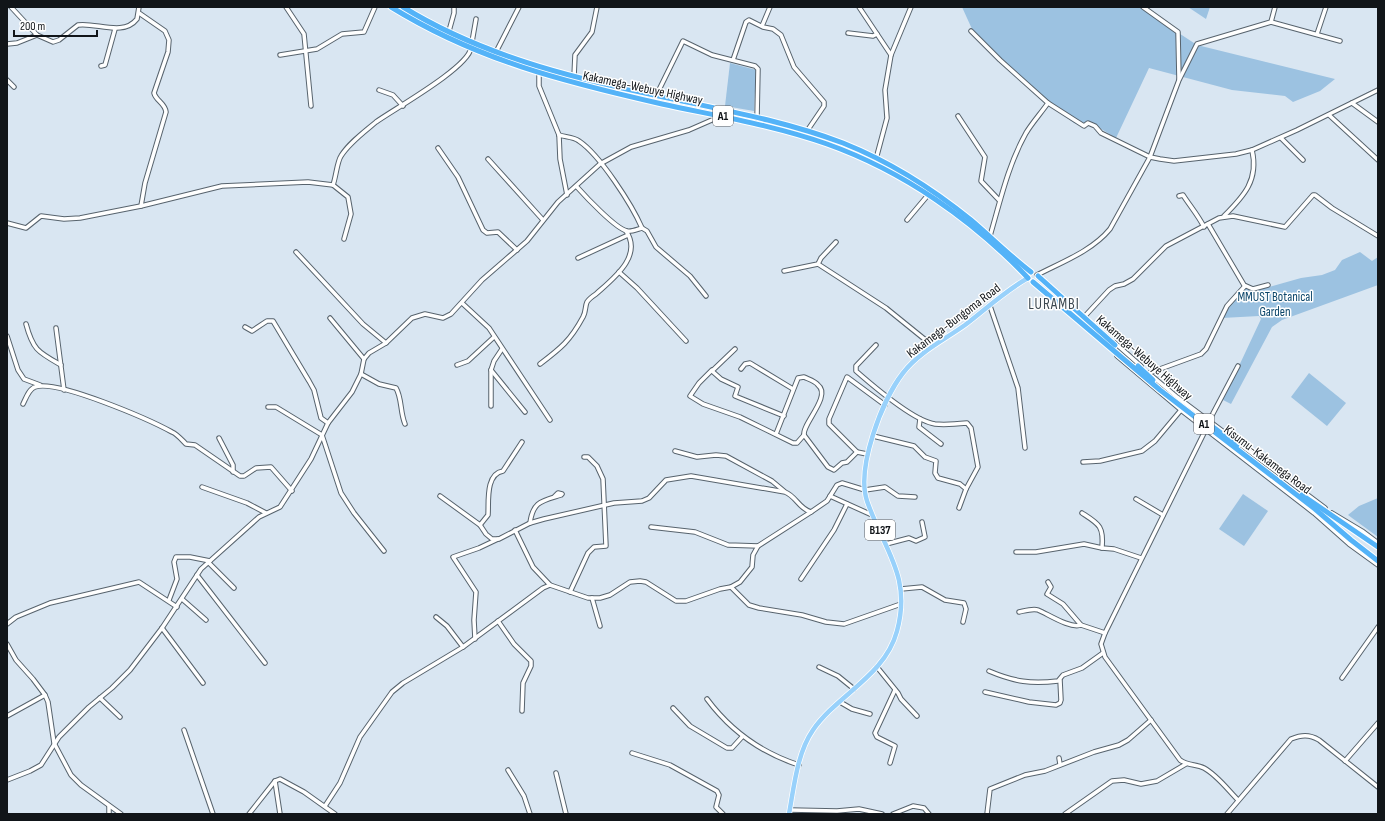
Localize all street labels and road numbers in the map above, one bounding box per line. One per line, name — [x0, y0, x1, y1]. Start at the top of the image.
street label: Kakamega-Webuye Highway — [581, 67, 704, 109]
road number: A1 — [713, 106, 733, 126]
street label: Kakamega-Bungoma Road — [903, 280, 1004, 361]
street label: Kakamega-Webuye Highway — [1093, 312, 1196, 404]
road number: A1 — [1194, 414, 1214, 434]
street label: Kisumu-Kakamega Road — [1221, 422, 1314, 498]
road number: B137 — [865, 520, 895, 540]

